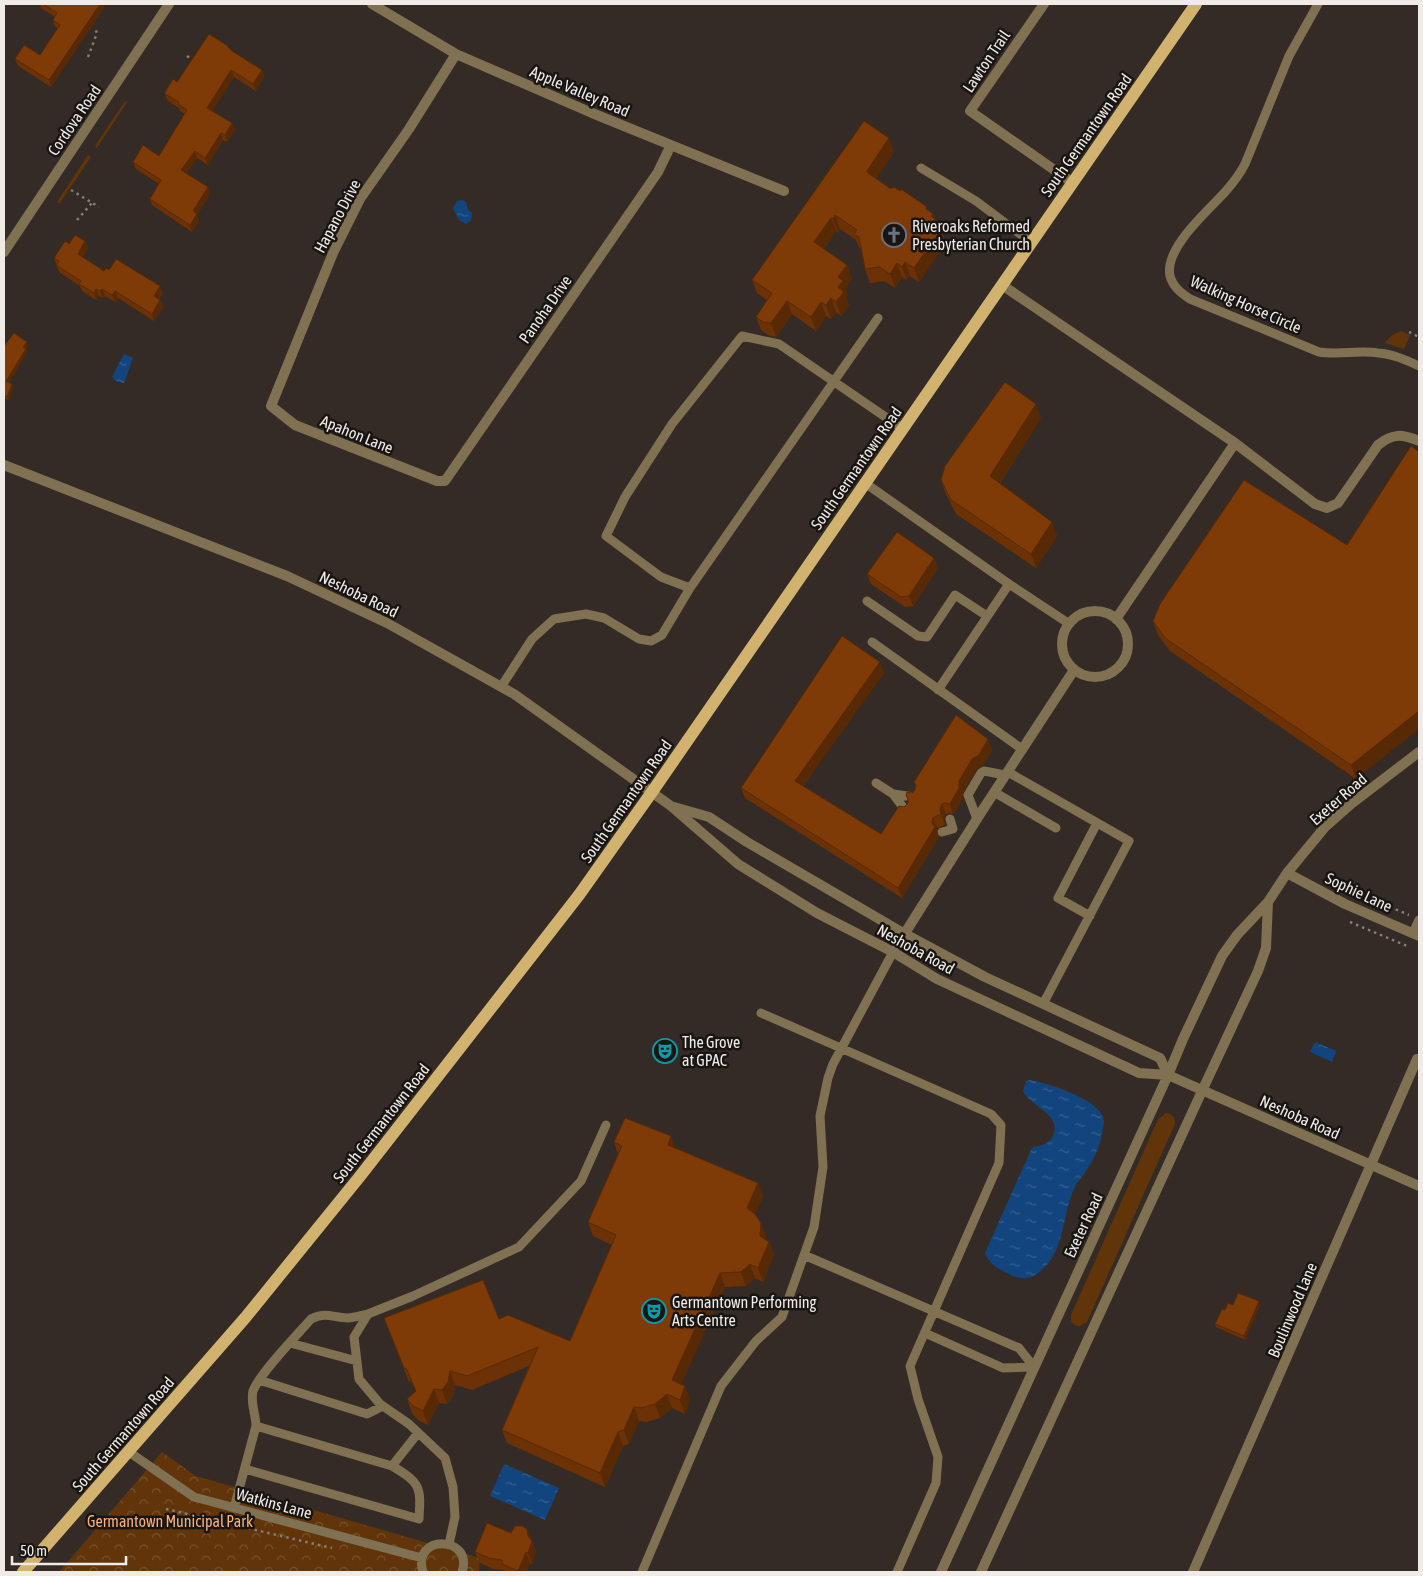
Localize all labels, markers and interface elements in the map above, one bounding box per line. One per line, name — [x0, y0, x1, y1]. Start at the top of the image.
street label: Lawton Trail — [959, 26, 1014, 95]
street label: Apple Valley Road — [527, 62, 632, 121]
street label: South Germantown Road — [1037, 70, 1135, 200]
street label: Cordova Road — [44, 81, 104, 159]
street label: Hapano Drive — [310, 176, 365, 256]
place label: Riveroaks Reformed Presbyterian Church — [912, 217, 1030, 254]
church icon: Riveroaks Reformed Presbyterian Church — [881, 222, 907, 248]
street label: Walking Horse Circle — [1187, 271, 1304, 337]
street label: Panoha Drive — [515, 272, 575, 346]
street label: South Germantown Road — [807, 403, 905, 533]
street label: Apahon Lane — [318, 411, 396, 458]
street label: Neshoba Road — [317, 567, 401, 621]
street label: South Germantown Road — [577, 736, 675, 866]
street label: Exeter Road — [1306, 769, 1370, 829]
street label: Sophie Lane — [1322, 869, 1395, 916]
street label: Neshoba Road — [874, 920, 958, 978]
place label: The Grove at GPAC — [682, 1033, 740, 1069]
theatre icon: The Grove at GPAC — [652, 1038, 678, 1064]
street label: South Germantown Road — [329, 1060, 433, 1186]
street label: Neshoba Road — [1257, 1091, 1343, 1143]
street label: Exeter Road — [1060, 1190, 1106, 1260]
street label: Boulinwood Lane — [1264, 1260, 1320, 1360]
place label: Germantown Performing Arts Centre — [672, 1293, 817, 1329]
theatre icon: Germantown Performing Arts Centre — [641, 1298, 667, 1324]
street label: South Germantown Road — [68, 1373, 178, 1495]
street label: Watkins Lane — [234, 1484, 314, 1522]
park label: Germantown Municipal Park — [87, 1512, 253, 1531]
scale bar — [12, 1534, 126, 1566]
text: 50 m — [20, 1542, 47, 1559]

